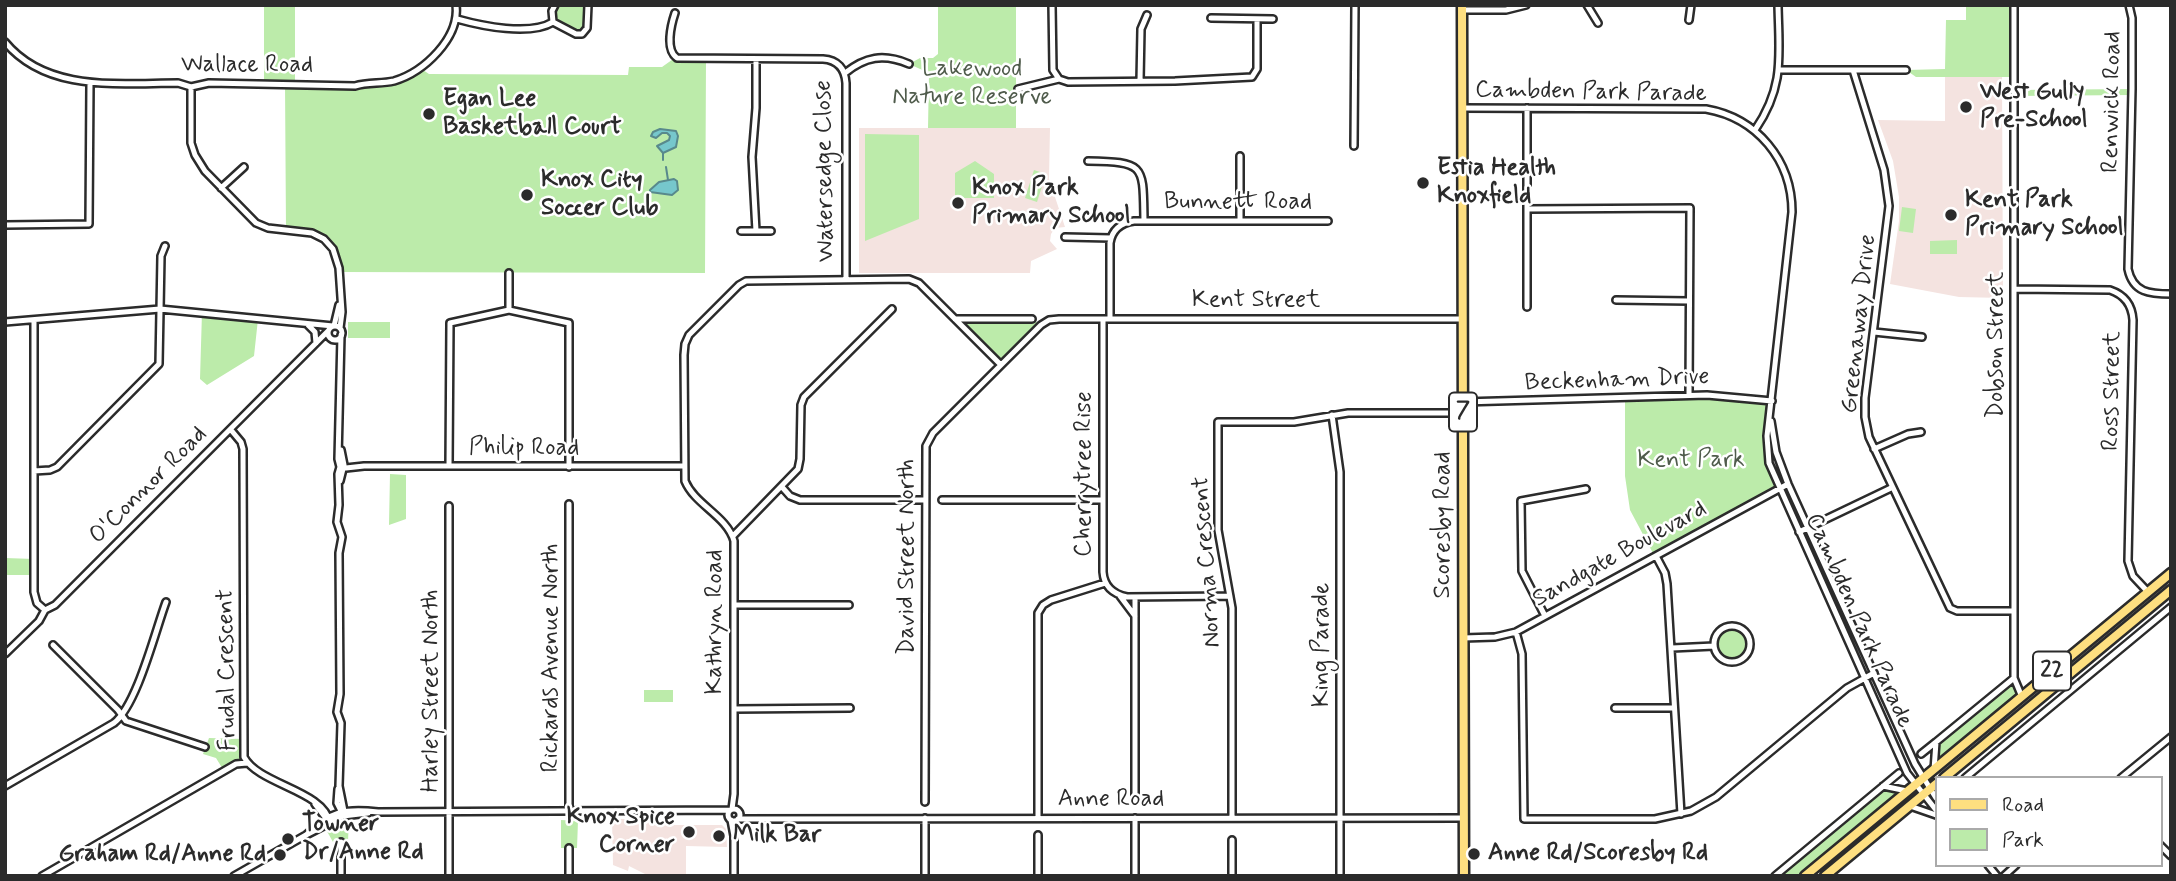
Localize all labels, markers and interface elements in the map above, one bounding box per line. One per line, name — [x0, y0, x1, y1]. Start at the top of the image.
street label: Renwick Road — [2097, 31, 2129, 173]
street label: Wallace Road — [181, 52, 313, 80]
park label: Lakewood Nature Reserve — [892, 56, 1052, 112]
street label: Cambden Park Parade — [1475, 77, 1707, 109]
place label: West Gully Pre-School — [1980, 79, 2088, 135]
street label: Watersedge Close — [810, 80, 842, 262]
place label: Egan Lee Basketball Court — [443, 86, 622, 142]
marker: West Gully Pre-School — [1958, 99, 1974, 115]
marker: Egan Lee Basketball Court — [421, 106, 437, 122]
place label: Estia Health Knoxfield — [1437, 155, 1556, 211]
place label: Knox City Soccer Club — [541, 167, 658, 223]
place label: Knox Park Primary School — [972, 175, 1130, 231]
marker: Estia Health Knoxfield — [1415, 175, 1431, 191]
marker: Knox City Soccer Club — [519, 187, 535, 203]
place label: Kent Park Primary School — [1965, 187, 2123, 243]
street label: Bunnett Road — [1164, 189, 1312, 217]
marker: Knox Park Primary School — [950, 195, 966, 211]
marker: Kent Park Primary School — [1943, 207, 1959, 223]
street label: Greenaway Drive — [1836, 233, 1884, 415]
street label: Dobson Street — [1983, 272, 2011, 418]
street label: Kent Street — [1192, 287, 1320, 315]
street label: Ross Street — [2098, 331, 2128, 451]
street label: Beckenham Drive — [1524, 363, 1710, 399]
street label: Cherrytree Rise — [1071, 391, 1099, 557]
road number: 7 — [1449, 392, 1477, 432]
street label: O'Connor Road — [84, 421, 214, 551]
street label: Philip Road — [469, 435, 579, 463]
park label: Kent Park — [1637, 447, 1745, 475]
street label: Scoresby Road — [1430, 452, 1458, 598]
street label: David Street North — [894, 459, 922, 655]
street label: Norma Crescent — [1188, 475, 1228, 649]
street label: Sandgate Boulevard — [1528, 495, 1712, 615]
street label: Cambden Park Parade — [1798, 509, 1918, 733]
street label: Rickards Avenue North — [538, 543, 566, 773]
street label: Kathryn Road — [702, 549, 730, 695]
street label: King Parade — [1309, 583, 1337, 707]
street label: Frudal Crescent — [212, 589, 244, 751]
street label: Harley Street North — [418, 590, 446, 792]
road number: 22 — [2033, 652, 2071, 691]
legend — [1934, 776, 2162, 867]
street label: Anne Road — [1058, 786, 1164, 814]
text: Road — [2002, 791, 2044, 819]
place label: Knox Spice Corner — [566, 804, 675, 860]
place label: Towner Dr/Anne Rd — [302, 811, 424, 867]
place label: Milk Bar — [733, 822, 821, 850]
marker: Knox Spice Corner — [681, 824, 697, 840]
text: Park — [2002, 826, 2044, 854]
marker: Milk Bar — [711, 828, 727, 844]
marker: Towner Dr/Anne Rd — [280, 831, 296, 847]
place label: Anne Rd/Scoresby Rd — [1488, 840, 1708, 868]
place label: Graham Rd/Anne Rd — [59, 841, 266, 869]
marker: Anne Rd/Scoresby Rd — [1466, 846, 1482, 862]
marker: Graham Rd/Anne Rd — [272, 847, 288, 863]

